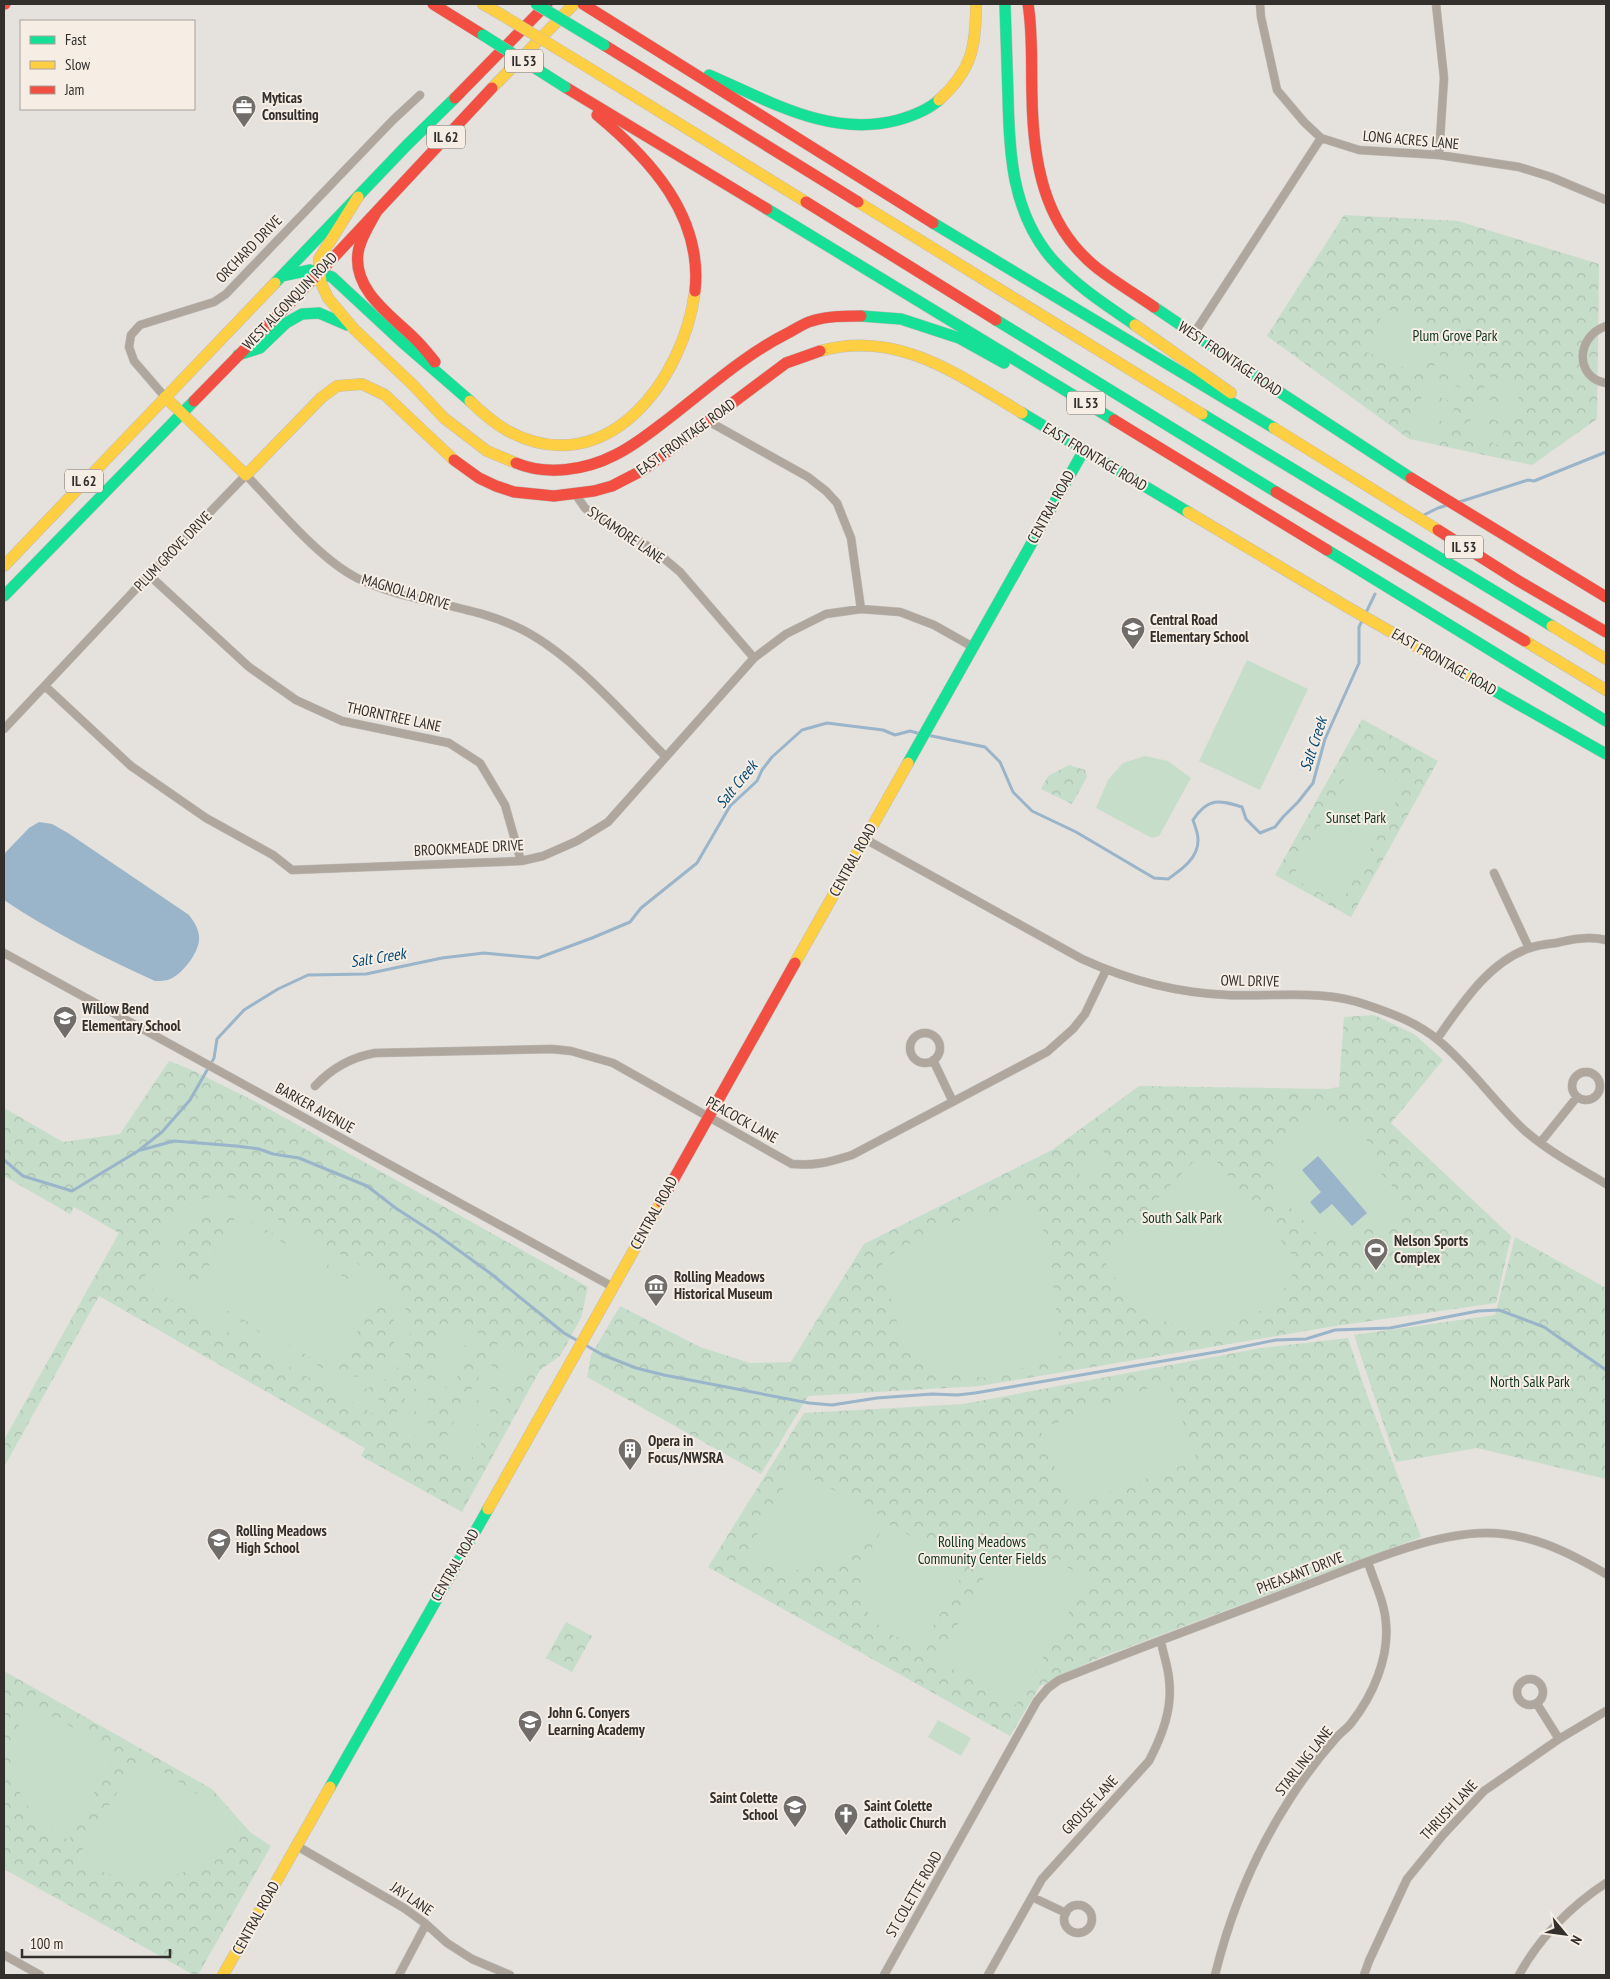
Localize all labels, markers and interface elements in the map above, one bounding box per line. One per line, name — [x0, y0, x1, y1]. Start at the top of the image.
legend — [20, 20, 195, 110]
text: Fast — [65, 30, 86, 49]
road number: IL 53 — [505, 49, 543, 72]
text: Slow — [65, 55, 90, 74]
text: Jam — [64, 80, 84, 99]
place label: Myticas Consulting — [262, 88, 319, 124]
office icon: Myticas Consulting — [231, 94, 257, 128]
road number: IL 62 — [427, 125, 465, 148]
street label: LONG ACRES LANE — [1362, 126, 1460, 153]
street label: ORCHARD DRIVE — [212, 211, 286, 287]
street label: WEST ALGONQUIN ROAD — [238, 248, 341, 353]
street label: WEST FRONTAGE ROAD — [1175, 317, 1286, 400]
park label: Plum Grove Park — [1412, 326, 1498, 345]
road number: IL 53 — [1067, 392, 1105, 414]
street label: EAST FRONTAGE ROAD — [632, 394, 739, 479]
street label: EAST FRONTAGE ROAD — [1040, 418, 1151, 495]
street label: CENTRAL ROAD — [1023, 467, 1078, 547]
road number: IL 62 — [65, 470, 103, 492]
street label: SYCAMORE LANE — [584, 502, 668, 567]
street label: PLUM GROVE DRIVE — [130, 507, 216, 595]
road number: IL 53 — [1445, 536, 1483, 558]
street label: MAGNOLIA DRIVE — [360, 569, 453, 614]
place label: Central Road Elementary School — [1150, 610, 1249, 646]
school or university icon: Central Road Elementary School — [1120, 616, 1146, 650]
street label: EAST FRONTAGE ROAD — [1388, 624, 1500, 699]
street label: THORNTREE LANE — [345, 697, 443, 736]
water label: Salt Creek — [1295, 713, 1332, 774]
water label: Salt Creek — [711, 755, 762, 812]
park label: Sunset Park — [1326, 808, 1386, 827]
street label: CENTRAL ROAD — [825, 820, 880, 900]
street label: BROOKMEADE DRIVE — [413, 835, 525, 860]
water label: Salt Creek — [349, 942, 409, 971]
street label: OWL DRIVE — [1220, 970, 1280, 991]
place label: Willow Bend Elementary School — [81, 999, 181, 1035]
school or university icon: Willow Bend Elementary School — [52, 1005, 78, 1039]
street label: BARKER AVENUE — [272, 1078, 358, 1137]
street label: PEACOCK LANE — [703, 1092, 782, 1147]
street label: CENTRAL ROAD — [626, 1173, 681, 1253]
park label: South Salk Park — [1142, 1208, 1222, 1227]
place label: Nelson Sports Complex — [1394, 1231, 1468, 1267]
sports icon: Nelson Sports Complex — [1363, 1237, 1389, 1271]
place label: Rolling Meadows Historical Museum — [674, 1267, 773, 1303]
museum icon: Rolling Meadows Historical Museum — [643, 1273, 669, 1307]
park label: North Salk Park — [1490, 1372, 1570, 1391]
place label: Opera in Focus/NWSRA — [648, 1431, 724, 1467]
building icon: Opera in Focus/NWSRA — [617, 1437, 643, 1471]
place label: Rolling Meadows High School — [236, 1521, 327, 1557]
street label: CENTRAL ROAD — [426, 1525, 483, 1604]
school or university icon: Rolling Meadows High School — [206, 1527, 232, 1561]
park label: Rolling Meadows Community Center Fields — [918, 1532, 1046, 1568]
street label: PHEASANT DRIVE — [1254, 1547, 1346, 1598]
place label: John G. Conyers Learning Academy — [547, 1703, 646, 1739]
school or university icon: John G. Conyers Learning Academy — [517, 1709, 543, 1743]
street label: STARLING LANE — [1271, 1722, 1337, 1799]
street label: GROUSE LANE — [1057, 1771, 1122, 1838]
street label: THRUSH LANE — [1416, 1776, 1481, 1844]
place label: Saint Colette School — [710, 1788, 778, 1824]
school or university icon: Saint Colette School — [782, 1794, 808, 1828]
place label: Saint Colette Catholic Church — [864, 1796, 946, 1832]
church icon: Saint Colette Catholic Church — [833, 1802, 859, 1836]
street label: ST COLETTE ROAD — [881, 1847, 946, 1940]
street label: JAY LANE — [386, 1877, 437, 1920]
street label: CENTRAL ROAD — [228, 1878, 283, 1958]
north arrow — [1540, 1909, 1590, 1959]
scale bar — [22, 1926, 170, 1958]
text: N — [1567, 1933, 1586, 1948]
text: 100 m — [30, 1934, 63, 1953]

